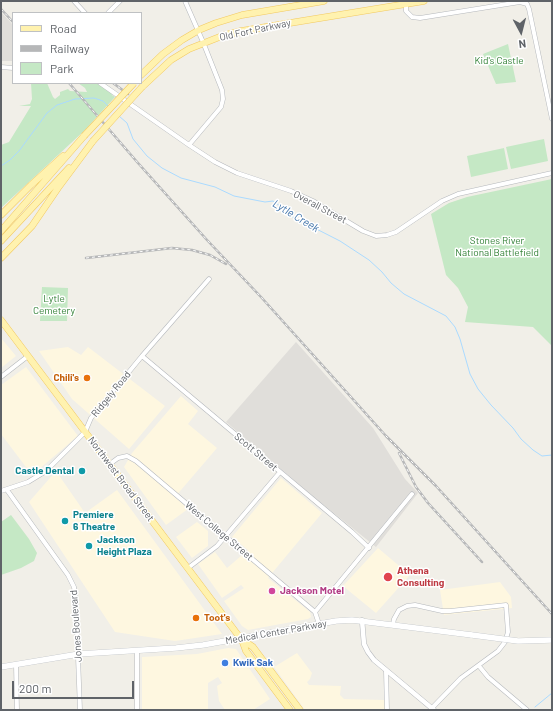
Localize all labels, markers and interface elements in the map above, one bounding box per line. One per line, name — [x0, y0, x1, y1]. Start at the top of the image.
legend — [12, 12, 142, 84]
north arrow — [501, 12, 541, 52]
street label: Old Fort Parkway — [218, 17, 292, 43]
text: Road — [50, 21, 77, 35]
text: N — [518, 38, 527, 51]
text: Railway — [50, 41, 89, 55]
park label: Kid's Castle — [474, 55, 524, 67]
text: Park — [50, 61, 74, 75]
street label: Overall Street — [291, 188, 349, 226]
water label: Lytle Creek — [270, 197, 322, 235]
park label: Stones River National Battlefield — [455, 235, 539, 258]
park label: Lytle Cemetery — [33, 293, 75, 316]
street label: Ridgely Road — [89, 369, 133, 419]
place label: Chili's — [53, 372, 79, 384]
marker: Chili's — [82, 373, 92, 383]
street label: Scott Street — [232, 430, 280, 474]
street label: Northwest Broad Street — [85, 434, 157, 524]
place label: Castle Dental — [15, 465, 74, 477]
marker: Castle Dental — [77, 466, 87, 476]
street label: West College Street — [182, 499, 256, 563]
place label: Premiere 6 Theatre — [73, 509, 115, 532]
marker: Premiere 6 Theatre — [60, 516, 70, 526]
place label: Jackson Height Plaza — [97, 534, 152, 558]
marker: Jackson Height Plaza — [84, 541, 94, 551]
place label: Athena Consulting — [397, 565, 444, 588]
marker: Athena Consulting — [382, 571, 394, 583]
place label: Jackson Motel — [280, 585, 344, 597]
marker: Jackson Motel — [267, 586, 277, 596]
street label: Jones Boulevard — [68, 590, 84, 662]
place label: Toot's — [204, 612, 230, 624]
marker: Toot's — [191, 613, 201, 623]
street label: Medical Center Parkway — [224, 617, 328, 647]
place label: Kwik Sak — [233, 657, 273, 669]
marker: Kwik Sak — [220, 658, 230, 668]
scale bar — [14, 673, 136, 699]
text: 200 m — [19, 681, 51, 695]

